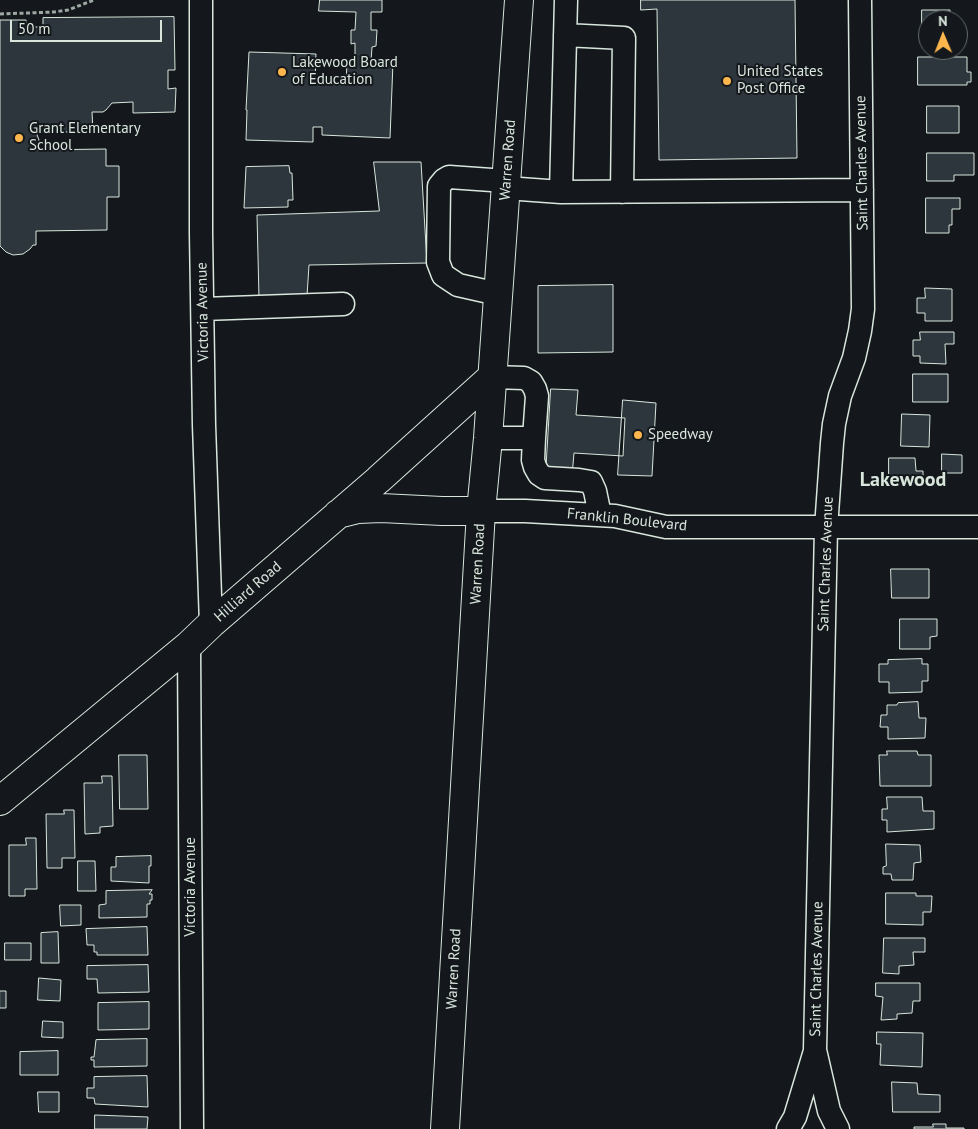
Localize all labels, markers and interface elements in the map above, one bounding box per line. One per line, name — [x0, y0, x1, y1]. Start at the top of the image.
scale bar — [12, 10, 165, 42]
north arrow — [918, 10, 968, 60]
text: N — [938, 12, 948, 30]
text: 50 m — [18, 19, 51, 38]
place label: Lakewood Board of Education — [292, 54, 398, 89]
place label: United States Post Office — [737, 63, 823, 98]
marker: Lakewood Board of Education — [276, 66, 288, 78]
marker: United States Post Office — [721, 75, 733, 87]
street label: Saint Charles Avenue — [852, 95, 872, 231]
street label: Warren Road — [496, 119, 520, 201]
place label: Grant Elementary School — [29, 120, 141, 155]
marker: Grant Elementary School — [13, 132, 25, 144]
street label: Victoria Avenue — [193, 262, 213, 362]
place label: Speedway — [648, 426, 713, 444]
marker: Speedway — [632, 429, 644, 441]
district label: Lakewood — [860, 468, 946, 492]
street label: Saint Charles Avenue — [815, 496, 837, 632]
street label: Franklin Boulevard — [566, 505, 688, 535]
street label: Warren Road — [467, 523, 489, 605]
street label: Hilliard Road — [211, 558, 285, 626]
street label: Victoria Avenue — [182, 837, 200, 937]
street label: Saint Charles Avenue — [807, 901, 827, 1037]
street label: Warren Road — [443, 928, 465, 1010]

